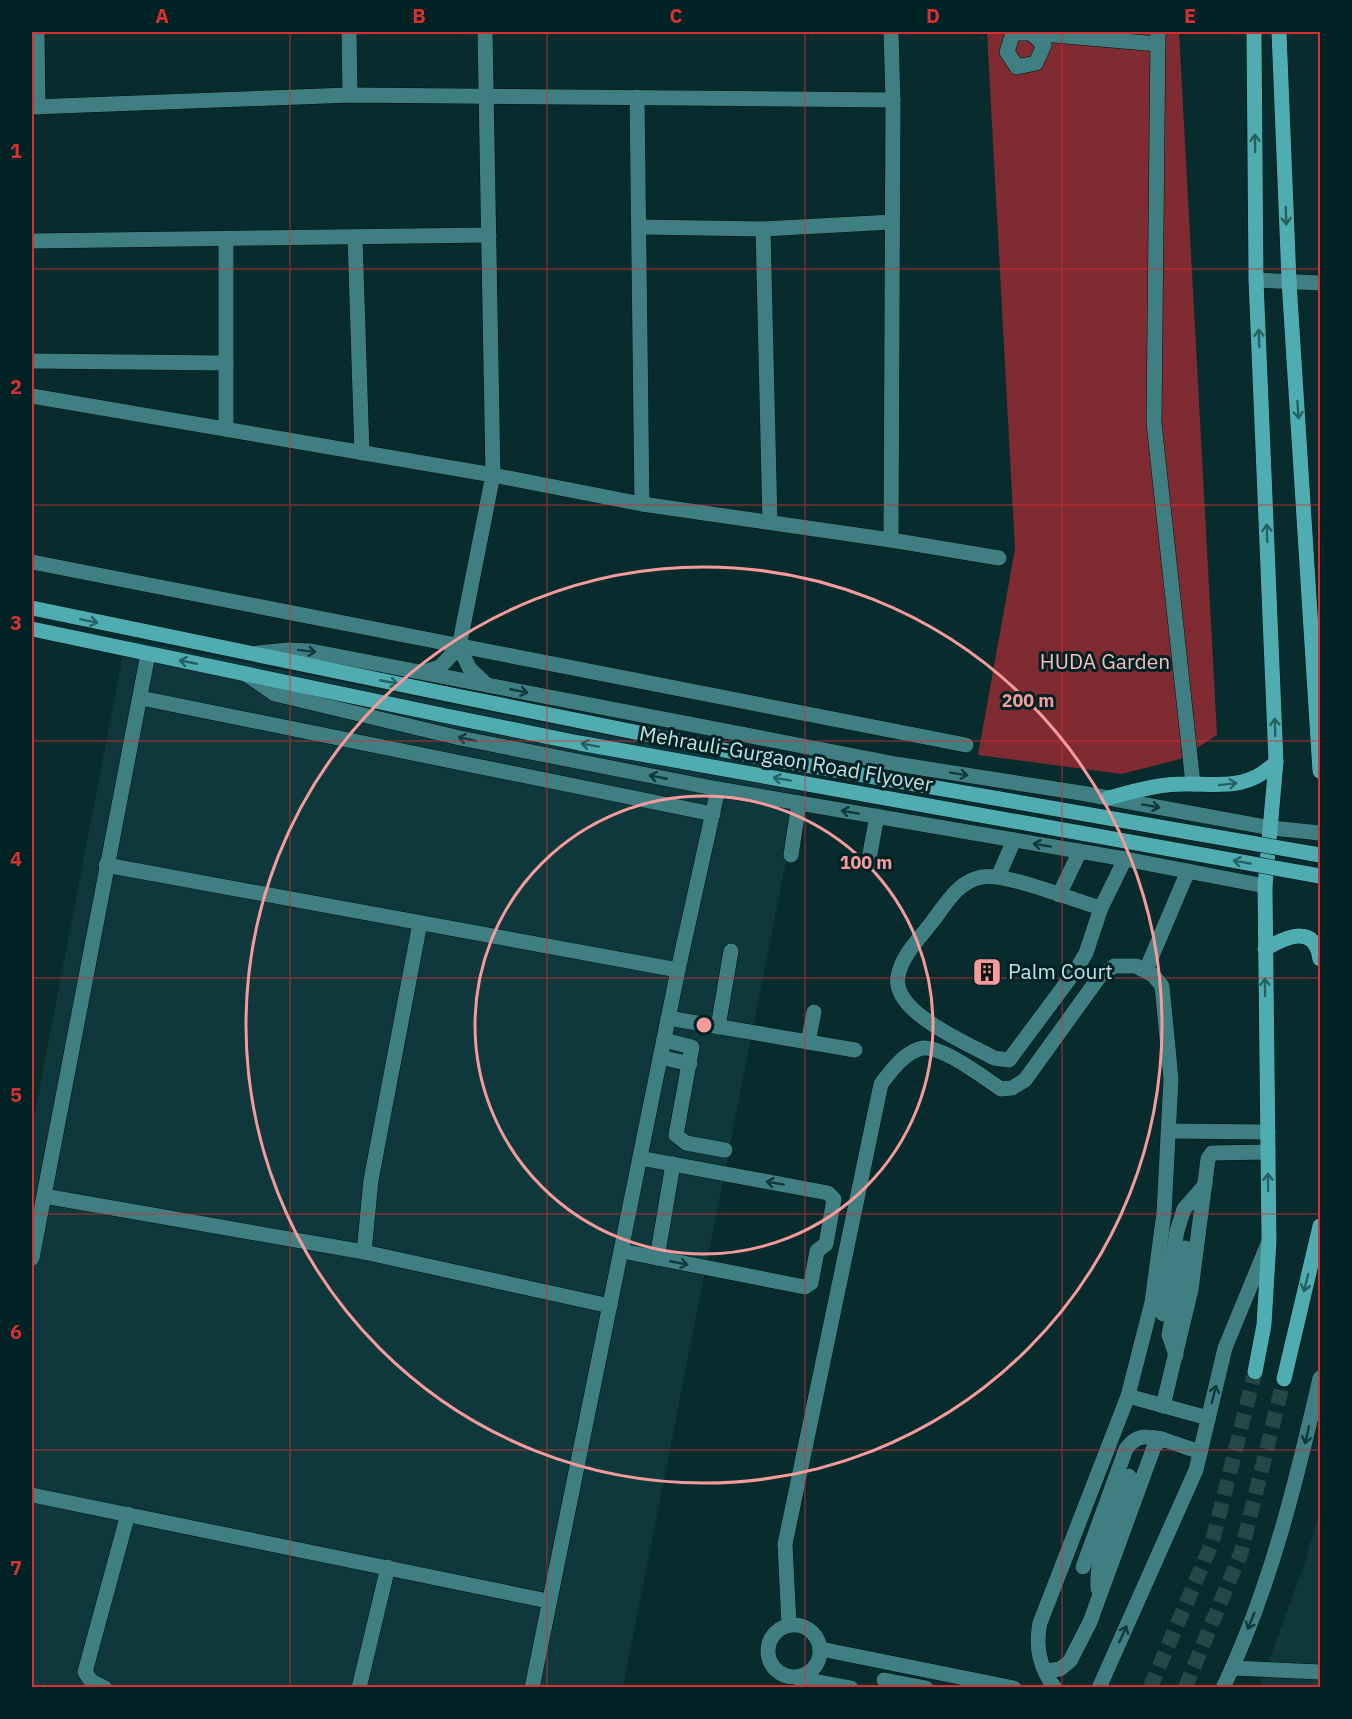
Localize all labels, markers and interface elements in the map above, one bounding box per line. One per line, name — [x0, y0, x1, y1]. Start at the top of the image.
text: A — [155, 2, 169, 29]
text: B — [412, 2, 426, 29]
text: C — [669, 2, 683, 29]
text: D — [926, 2, 940, 29]
text: E — [1184, 2, 1196, 29]
one-way arrow — [1249, 133, 1261, 153]
text: 1 — [10, 137, 22, 164]
one-way arrow — [1281, 205, 1292, 225]
one-way arrow — [1253, 328, 1264, 348]
text: 2 — [10, 373, 22, 400]
one-way arrow — [1293, 400, 1304, 420]
one-way arrow — [1261, 523, 1272, 543]
text: 3 — [10, 609, 22, 636]
one-way arrow — [79, 615, 98, 627]
one-way arrow — [297, 646, 317, 657]
park label: HUDA Garden — [1040, 647, 1170, 675]
one-way arrow — [179, 656, 199, 667]
one-way arrow — [378, 677, 398, 688]
one-way arrow — [509, 686, 529, 697]
text: 200 m — [1002, 689, 1054, 712]
street label: Mehrauli-Gurgaon Road Flyover — [637, 718, 935, 798]
one-way arrow — [1269, 718, 1281, 738]
one-way arrow — [458, 733, 477, 744]
one-way arrow — [580, 739, 600, 750]
one-way arrow — [948, 769, 968, 780]
one-way arrow — [649, 771, 668, 782]
one-way arrow — [772, 774, 792, 785]
one-way arrow — [1217, 778, 1237, 789]
one-way arrow — [1141, 801, 1160, 812]
one-way arrow — [841, 806, 860, 817]
one-way arrow — [1033, 839, 1052, 850]
text: 4 — [10, 845, 22, 872]
text: 100 m — [840, 851, 892, 874]
one-way arrow — [1233, 856, 1253, 867]
building icon: Palm Court — [971, 956, 1003, 988]
place label: Palm Court — [1008, 957, 1113, 985]
one-way arrow — [1259, 978, 1271, 998]
centre of rings — [694, 1015, 714, 1035]
text: 5 — [10, 1081, 22, 1108]
one-way arrow — [1263, 1173, 1274, 1193]
one-way arrow — [766, 1177, 786, 1188]
one-way arrow — [669, 1257, 688, 1269]
one-way arrow — [1300, 1273, 1312, 1292]
text: 6 — [10, 1318, 22, 1345]
one-way arrow — [1209, 1384, 1221, 1403]
one-way arrow — [1301, 1425, 1313, 1444]
text: 7 — [10, 1554, 22, 1581]
one-way arrow — [1245, 1611, 1256, 1630]
one-way arrow — [1118, 1625, 1129, 1644]

